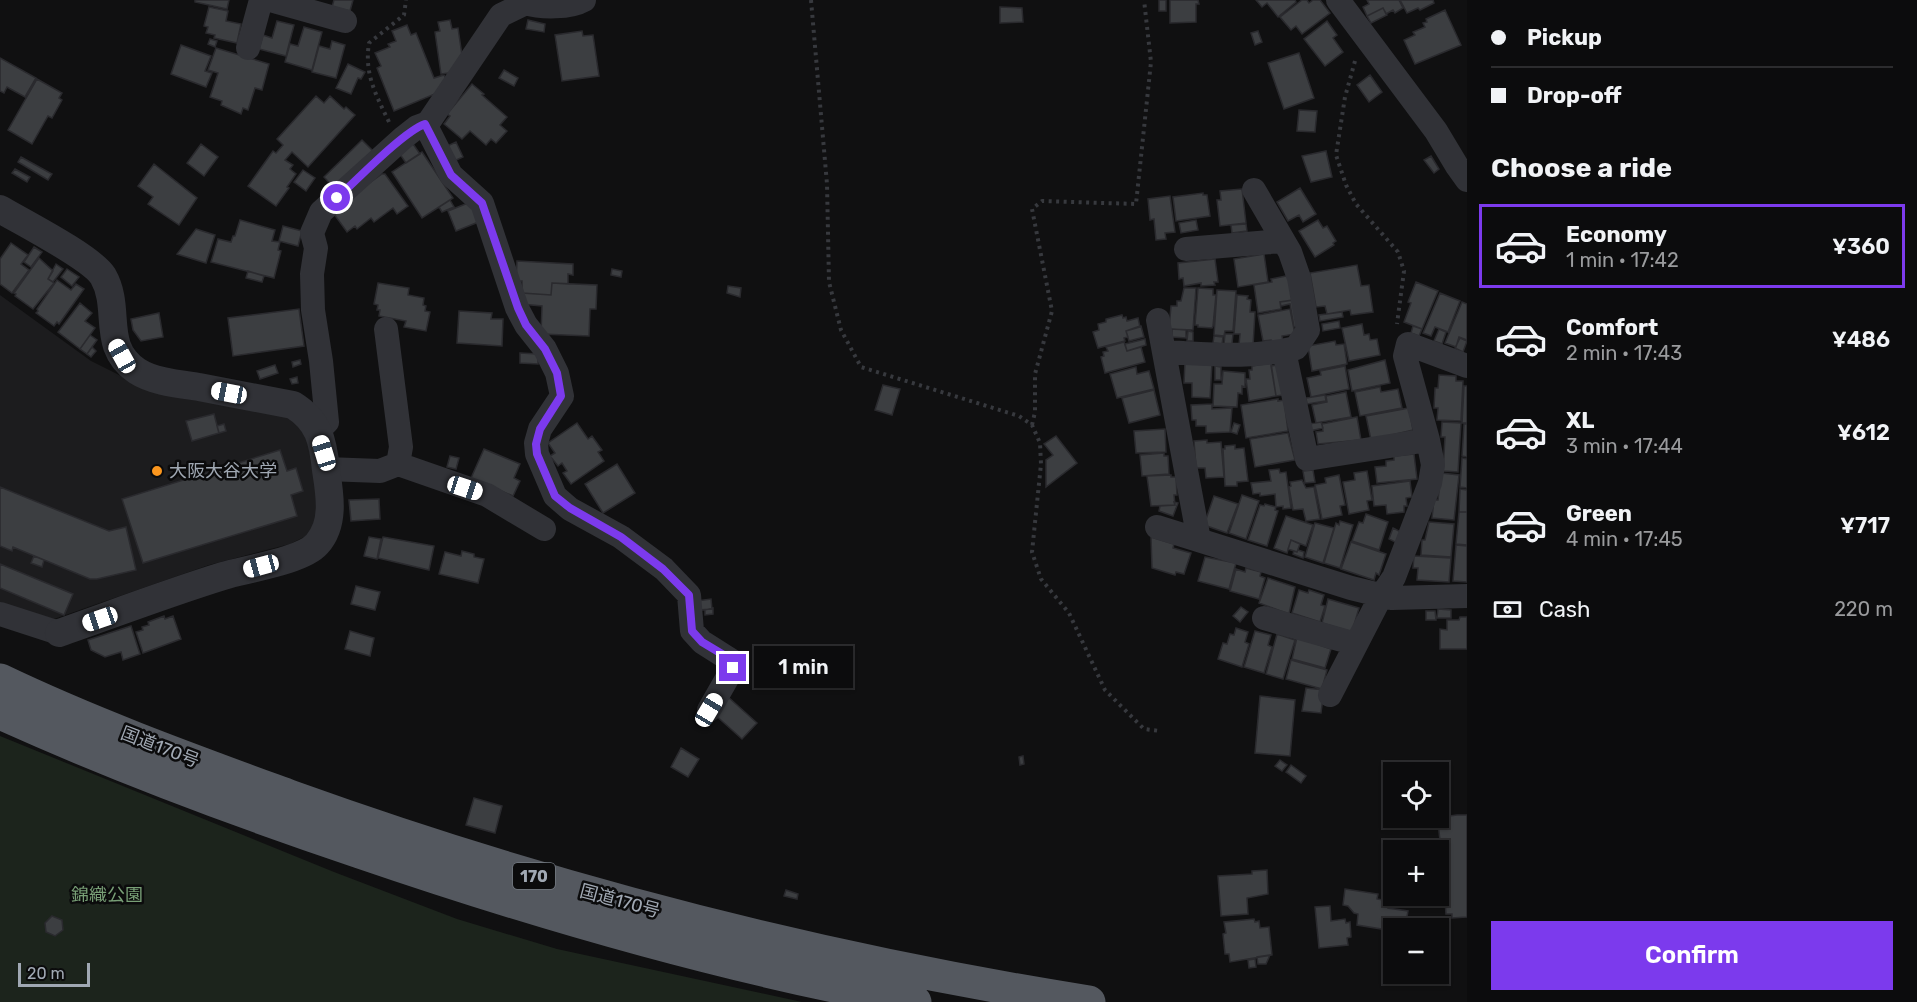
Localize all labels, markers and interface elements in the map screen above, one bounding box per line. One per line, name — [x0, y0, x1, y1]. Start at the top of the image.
text: Pickup — [1527, 24, 1602, 51]
text: Drop-off — [1527, 82, 1622, 109]
text: Choose a ride — [1491, 152, 1672, 184]
route start — [323, 184, 350, 211]
icon: car — [1494, 219, 1548, 273]
text: Economy — [1566, 221, 1667, 248]
text: ¥360 — [1832, 233, 1890, 260]
text: 1 min · 17:42 — [1566, 248, 1679, 272]
icon: car — [1494, 312, 1548, 366]
text: Comfort — [1566, 314, 1658, 341]
text: ¥486 — [1832, 326, 1890, 353]
car — [105, 336, 139, 376]
text: 2 min · 17:43 — [1566, 341, 1682, 365]
car — [210, 381, 248, 405]
icon: car — [1494, 405, 1548, 459]
text: XL — [1566, 407, 1594, 434]
text: ¥612 — [1837, 419, 1890, 446]
car — [310, 433, 338, 473]
text: 3 min · 17:44 — [1566, 434, 1683, 458]
place label: 大阪大谷大学 — [169, 460, 277, 482]
marker: 大阪大谷大学 — [150, 464, 164, 478]
car — [445, 474, 485, 502]
icon: car — [1494, 498, 1548, 552]
text: Green — [1566, 500, 1632, 527]
text: ¥717 — [1840, 512, 1890, 539]
text: 4 min · 17:45 — [1566, 527, 1683, 551]
car — [241, 553, 281, 579]
icon: cash — [1491, 593, 1524, 626]
text: Cash — [1539, 596, 1590, 623]
text: 220 m — [1834, 597, 1893, 621]
car — [80, 605, 120, 633]
callout: 1 min — [754, 647, 853, 689]
route end — [719, 654, 746, 681]
text: 1 min — [778, 655, 829, 679]
car — [692, 690, 726, 730]
street label: 国道170号 — [118, 722, 202, 772]
map controls — [1383, 762, 1449, 984]
button: locate — [1383, 762, 1449, 828]
button: + — [1383, 840, 1449, 906]
road number: 170 — [513, 863, 555, 889]
street label: 国道170号 — [577, 880, 663, 922]
park label: 錦織公園 — [71, 884, 143, 906]
button: − — [1383, 918, 1449, 984]
button: Confirm — [1491, 921, 1893, 990]
scale bar — [18, 960, 90, 988]
text: 20 m — [27, 964, 65, 983]

